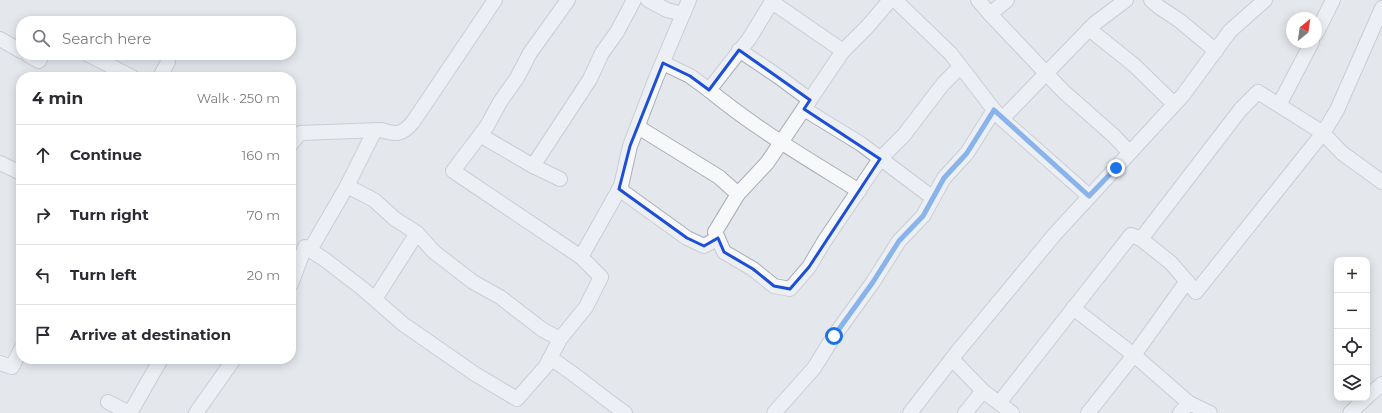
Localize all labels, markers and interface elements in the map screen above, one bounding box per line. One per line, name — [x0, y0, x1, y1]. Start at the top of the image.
north arrow — [1286, 12, 1322, 48]
search box — [16, 16, 296, 60]
icon: search — [30, 27, 52, 49]
text: Search here — [62, 29, 151, 48]
text: 4 min — [32, 88, 83, 108]
text: Walk · 250 m — [197, 90, 280, 106]
icon: ahead — [32, 144, 54, 166]
text: Continue — [70, 145, 142, 164]
text: 160 m — [242, 147, 280, 163]
route end — [1107, 159, 1125, 177]
icon: right — [32, 204, 54, 226]
text: Turn right — [70, 205, 149, 224]
text: 70 m — [247, 207, 280, 223]
map controls — [1334, 257, 1370, 401]
button: + — [1334, 257, 1370, 293]
icon: left — [32, 264, 54, 286]
text: Turn left — [70, 265, 137, 284]
text: 20 m — [247, 267, 280, 283]
button: − — [1334, 293, 1370, 329]
icon: arrive — [32, 324, 54, 346]
text: Arrive at destination — [70, 325, 231, 344]
route start — [825, 327, 843, 345]
button: locate — [1334, 329, 1370, 365]
button: layers — [1334, 365, 1370, 401]

